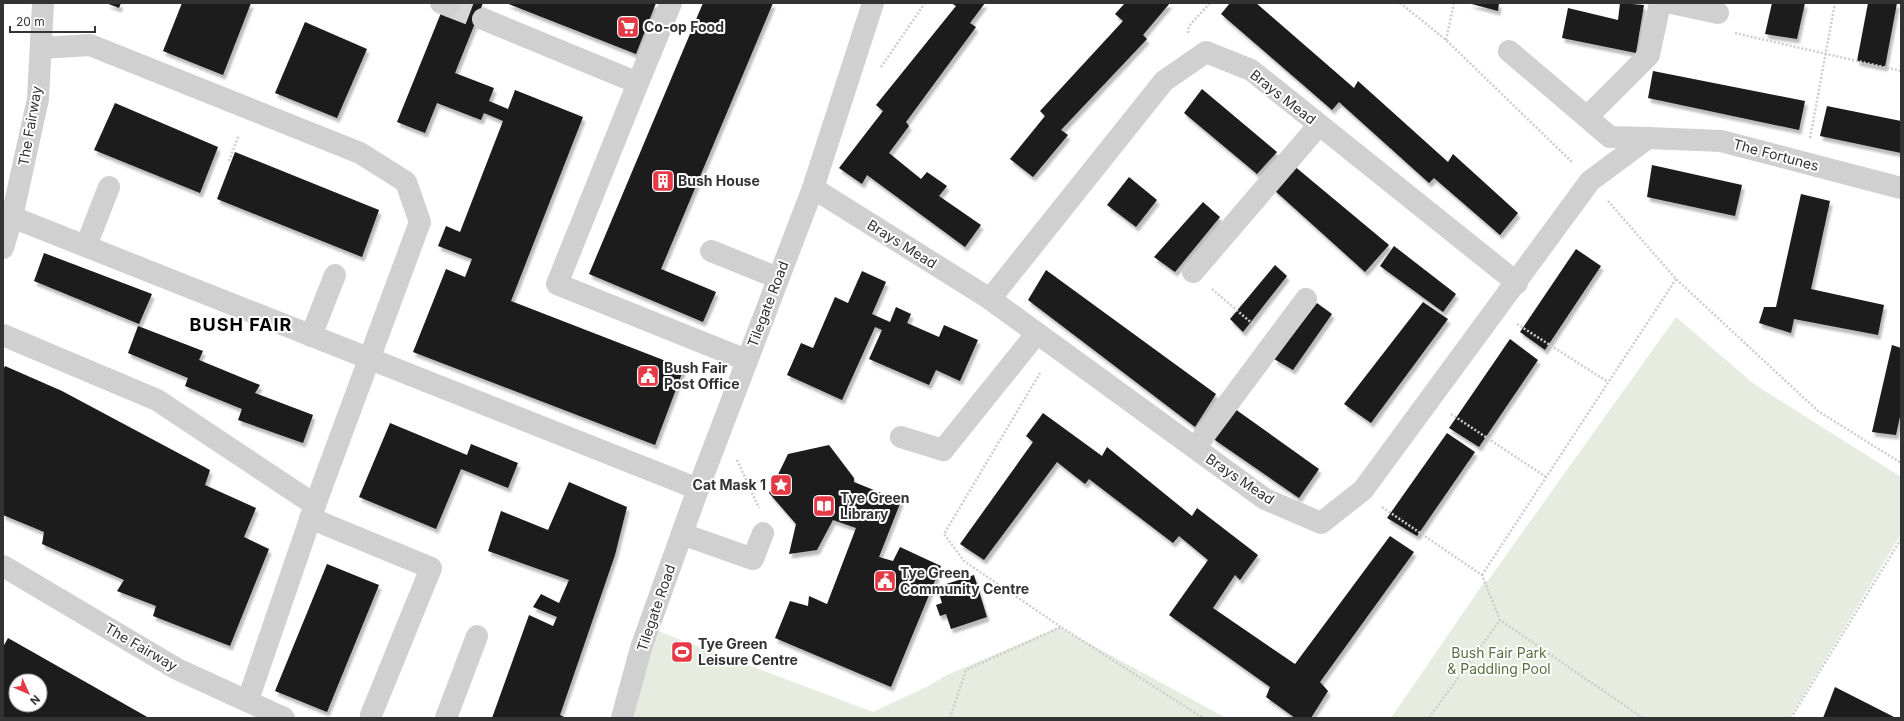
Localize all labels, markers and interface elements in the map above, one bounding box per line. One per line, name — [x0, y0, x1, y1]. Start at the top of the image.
scale bar — [10, 8, 95, 34]
text: 20 m — [16, 14, 45, 29]
supermarket icon: Co-op Food — [615, 14, 641, 40]
place label: Co-op Food — [644, 18, 724, 35]
street label: Brays Mead — [1247, 66, 1320, 128]
street label: The Fairway — [14, 84, 45, 167]
street label: The Fortunes — [1732, 135, 1821, 174]
building icon: Bush House — [650, 168, 676, 194]
place label: Bush House — [678, 172, 760, 189]
street label: Brays Mead — [864, 216, 940, 272]
street label: Tilegate Road — [743, 258, 792, 349]
district label: BUSH FAIR — [190, 314, 292, 335]
place label: Bush Fair Post Office — [664, 359, 740, 392]
public building icon: Bush Fair Post Office — [635, 363, 661, 389]
street label: Brays Mead — [1203, 450, 1278, 508]
place icon: Cat Mask 1 — [768, 472, 794, 498]
place label: Cat Mask 1 — [693, 476, 766, 493]
place label: Tye Green Library — [840, 489, 910, 522]
library icon: Tye Green Library — [811, 493, 837, 519]
street label: Tilegate Road — [633, 562, 678, 654]
place label: Tye Green Community Centre — [900, 564, 1029, 597]
public building icon: Tye Green Community Centre — [872, 568, 898, 594]
street label: The Fairway — [102, 619, 181, 674]
place label: Tye Green Leisure Centre — [698, 635, 798, 668]
sports icon: Tye Green Leisure Centre — [669, 639, 695, 665]
park label: Bush Fair Park & Paddling Pool — [1447, 644, 1551, 677]
north arrow — [8, 673, 48, 713]
text: N — [27, 692, 43, 708]

